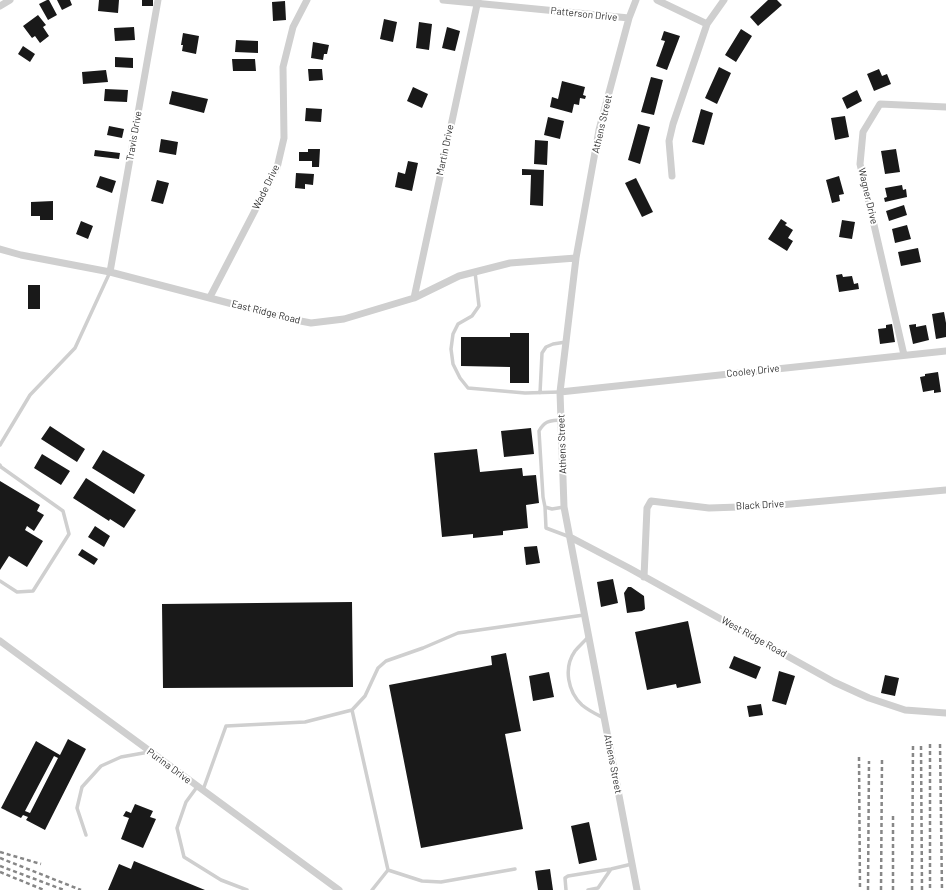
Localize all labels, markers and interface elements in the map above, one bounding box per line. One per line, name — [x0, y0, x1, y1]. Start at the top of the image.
street label: Patterson Drive — [550, 5, 618, 23]
street label: Athens Street — [589, 94, 615, 154]
street label: Travis Drive — [124, 110, 144, 162]
street label: Martin Drive — [434, 123, 456, 177]
street label: Wade Drive — [250, 163, 282, 211]
street label: Wagner Drive — [856, 167, 880, 225]
street label: East Ridge Road — [230, 298, 302, 326]
street label: Cooley Drive — [726, 362, 780, 380]
street label: Athens Street — [555, 414, 569, 474]
street label: Black Drive — [736, 498, 784, 512]
street label: West Ridge Road — [719, 614, 789, 660]
street label: Athens Street — [601, 734, 625, 794]
street label: Purina Drive — [144, 746, 194, 786]

